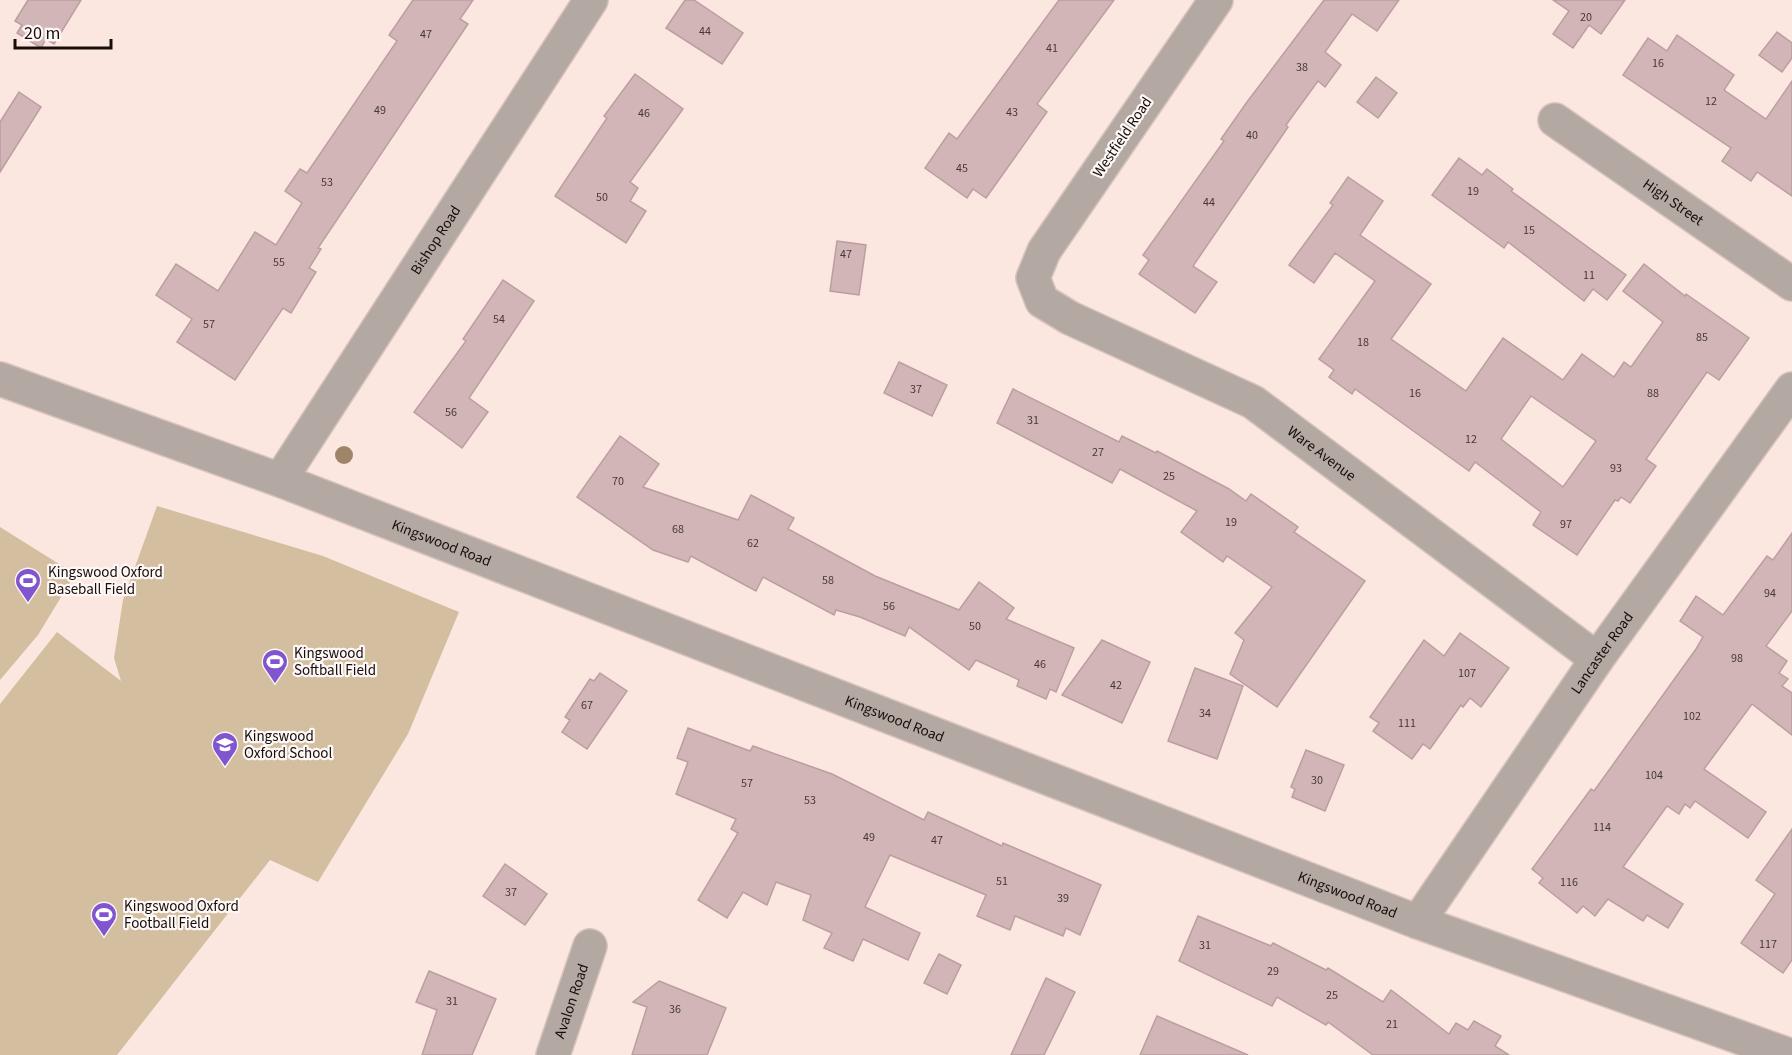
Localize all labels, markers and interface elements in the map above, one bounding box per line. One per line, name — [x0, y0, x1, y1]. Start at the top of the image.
house number: 20 — [1580, 9, 1592, 26]
scale bar — [15, 12, 111, 50]
text: 20 m — [24, 21, 60, 46]
house number: 44 — [699, 23, 711, 40]
house number: 47 — [420, 26, 432, 43]
house number: 41 — [1046, 40, 1058, 57]
house number: 16 — [1652, 55, 1664, 72]
house number: 38 — [1296, 59, 1308, 76]
street label: Westfield Road — [1088, 93, 1157, 182]
house number: 12 — [1705, 93, 1717, 110]
house number: 49 — [374, 102, 386, 119]
house number: 43 — [1006, 104, 1018, 121]
house number: 46 — [638, 105, 650, 122]
house number: 40 — [1246, 127, 1258, 144]
house number: 45 — [956, 160, 968, 177]
house number: 53 — [321, 174, 333, 191]
street label: High Street — [1638, 174, 1708, 231]
house number: 19 — [1467, 183, 1479, 200]
house number: 50 — [596, 189, 608, 206]
house number: 44 — [1203, 194, 1215, 211]
street label: Bishop Road — [406, 202, 466, 279]
house number: 15 — [1523, 222, 1535, 239]
house number: 47 — [840, 246, 852, 263]
house number: 55 — [273, 254, 285, 271]
house number: 11 — [1583, 267, 1595, 284]
house number: 54 — [493, 311, 505, 328]
house number: 57 — [203, 316, 215, 333]
house number: 85 — [1696, 329, 1708, 346]
house number: 18 — [1357, 334, 1369, 351]
house number: 37 — [910, 381, 922, 398]
house number: 16 — [1409, 385, 1421, 402]
house number: 88 — [1647, 385, 1659, 402]
house number: 56 — [445, 404, 457, 421]
house number: 31 — [1027, 412, 1039, 429]
street label: Ware Avenue — [1283, 421, 1360, 486]
house number: 12 — [1465, 431, 1477, 448]
house number: 27 — [1092, 444, 1104, 461]
house number: 93 — [1610, 460, 1622, 477]
house number: 25 — [1163, 468, 1175, 485]
house number: 70 — [612, 473, 624, 490]
street label: Kingswood Road — [389, 514, 494, 572]
house number: 19 — [1225, 514, 1237, 531]
house number: 97 — [1560, 516, 1572, 533]
house number: 68 — [672, 521, 684, 538]
house number: 62 — [747, 535, 759, 552]
place label: Kingswood Oxford Baseball Field — [48, 562, 163, 600]
sports icon: Kingswood Oxford Baseball Field — [13, 566, 43, 604]
house number: 58 — [822, 572, 834, 589]
house number: 94 — [1764, 585, 1776, 602]
house number: 56 — [883, 598, 895, 615]
street label: Lancaster Road — [1566, 608, 1639, 698]
house number: 50 — [969, 618, 981, 635]
place label: Kingswood Softball Field — [294, 643, 376, 681]
sports icon: Kingswood Softball Field — [260, 647, 290, 685]
house number: 98 — [1731, 650, 1743, 667]
house number: 46 — [1034, 656, 1046, 673]
house number: 107 — [1458, 665, 1476, 682]
house number: 42 — [1110, 677, 1122, 694]
street label: Kingswood Road — [842, 690, 947, 748]
house number: 67 — [581, 697, 593, 714]
house number: 34 — [1199, 705, 1211, 722]
house number: 102 — [1683, 708, 1701, 725]
house number: 111 — [1398, 715, 1416, 732]
place label: Kingswood Oxford School — [244, 726, 332, 764]
school or university icon: Kingswood Oxford School — [210, 730, 240, 768]
house number: 104 — [1645, 767, 1663, 784]
house number: 30 — [1311, 772, 1323, 789]
house number: 57 — [741, 775, 753, 792]
house number: 53 — [804, 792, 816, 809]
house number: 114 — [1593, 819, 1611, 836]
house number: 49 — [863, 829, 875, 846]
house number: 47 — [931, 832, 943, 849]
street label: Kingswood Road — [1295, 866, 1400, 924]
house number: 51 — [996, 873, 1008, 890]
house number: 116 — [1560, 874, 1578, 891]
house number: 37 — [505, 884, 517, 901]
house number: 39 — [1057, 890, 1069, 907]
place label: Kingswood Oxford Football Field — [124, 896, 239, 934]
sports icon: Kingswood Oxford Football Field — [89, 900, 119, 938]
house number: 117 — [1759, 936, 1777, 953]
house number: 31 — [1199, 937, 1211, 954]
street label: Avalon Road — [549, 961, 594, 1041]
house number: 29 — [1267, 963, 1279, 980]
house number: 25 — [1326, 987, 1338, 1004]
house number: 31 — [446, 993, 458, 1010]
house number: 36 — [669, 1001, 681, 1018]
house number: 21 — [1386, 1016, 1398, 1033]

